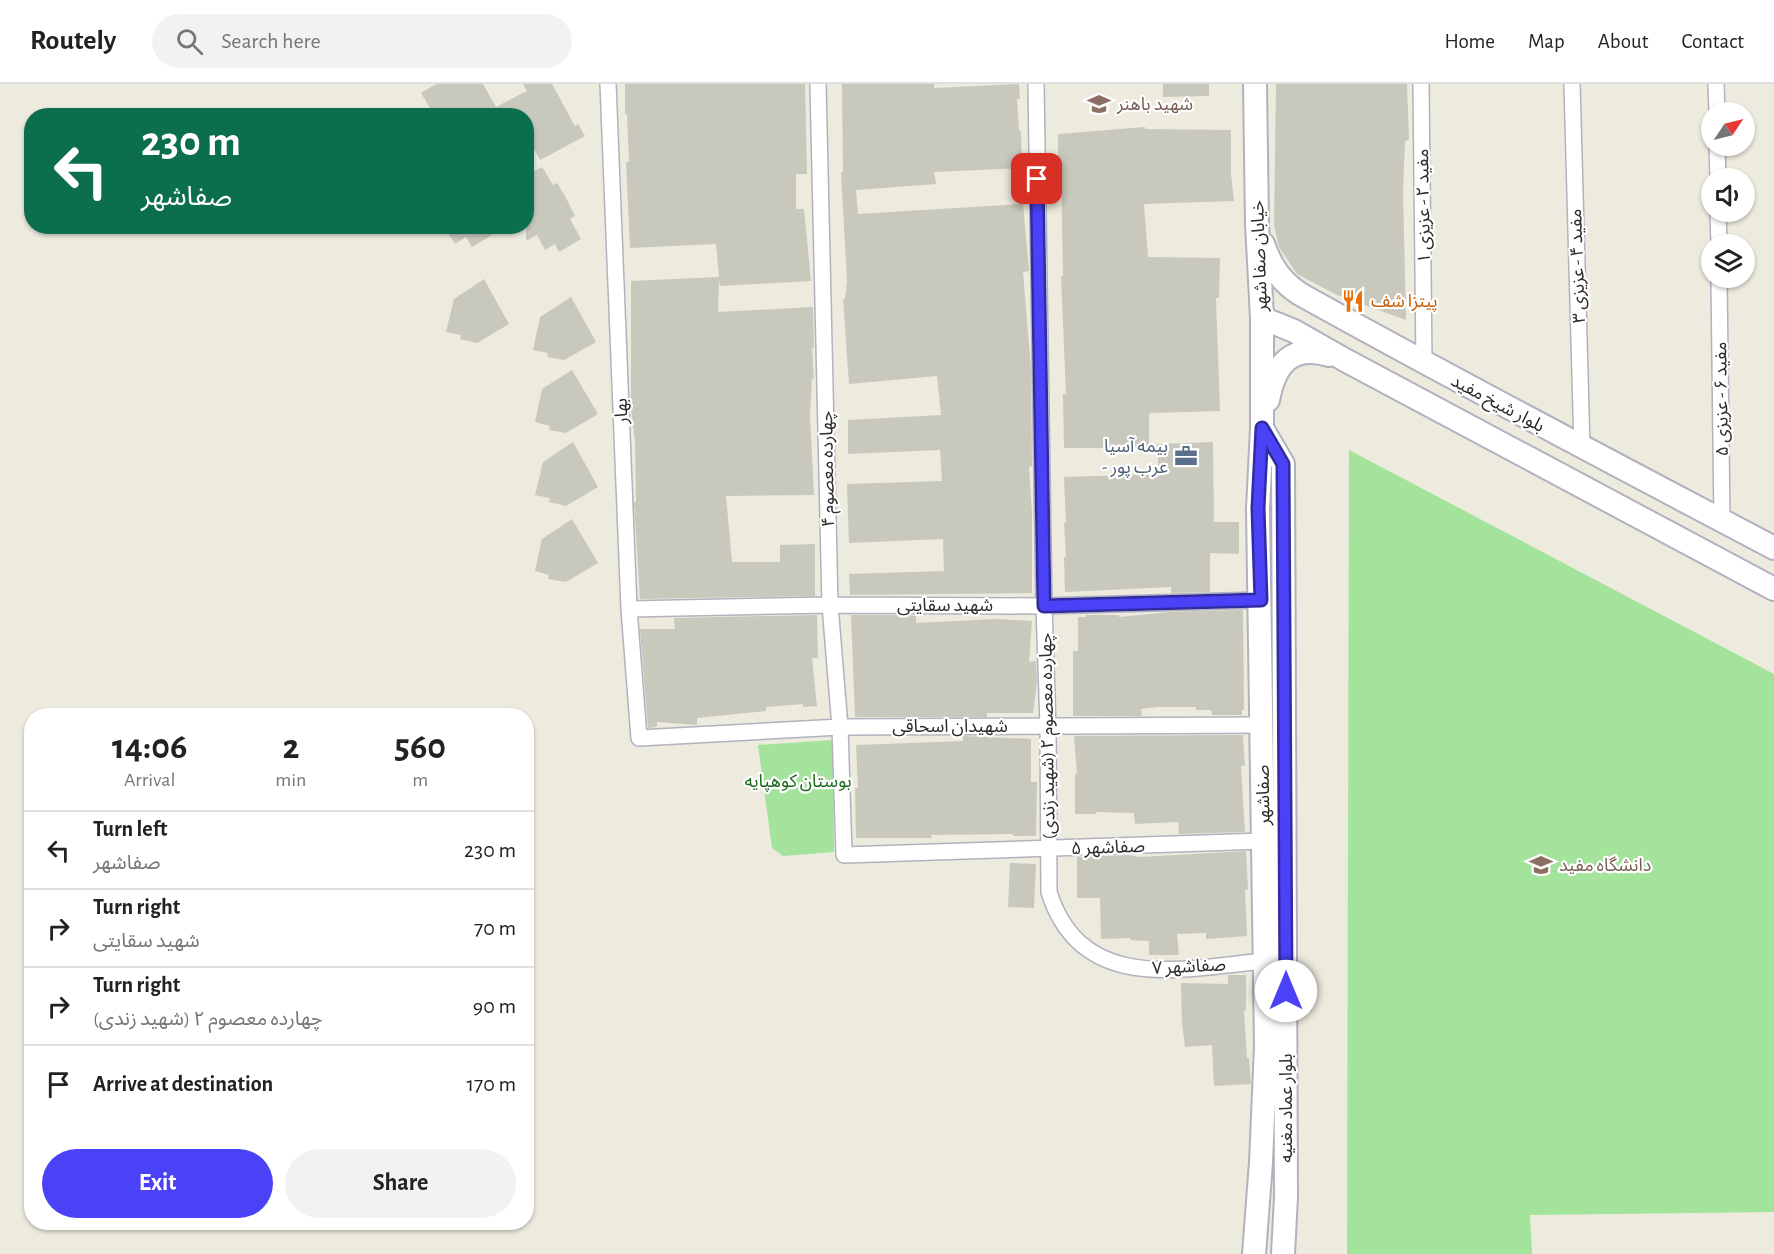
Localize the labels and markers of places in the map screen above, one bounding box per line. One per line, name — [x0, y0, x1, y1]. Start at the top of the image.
school or university icon: شهید باهنر — [1086, 91, 1112, 117]
place label: شهید باهنر — [1116, 96, 1193, 115]
pin — [1011, 153, 1062, 204]
restaurant icon: پیتزا شف — [1340, 288, 1366, 314]
place label: پیتزا شف — [1371, 293, 1438, 312]
place label: بیمه آسیا - عرب پور — [1102, 437, 1168, 478]
office icon: بیمه آسیا - عرب پور — [1173, 443, 1199, 469]
school or university icon: دانشگاه مفید — [1528, 852, 1554, 878]
place label: دانشگاه مفید — [1559, 856, 1651, 875]

